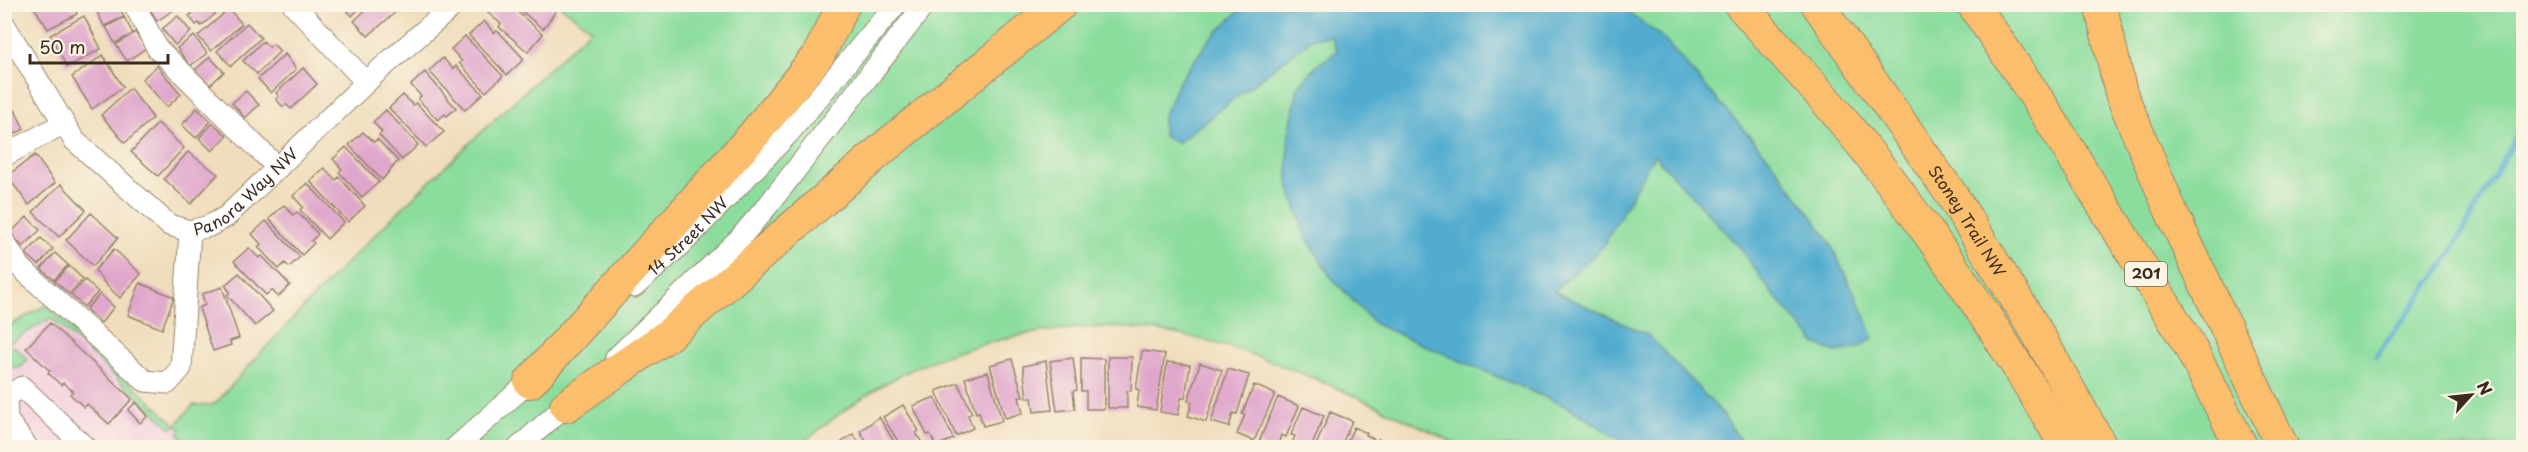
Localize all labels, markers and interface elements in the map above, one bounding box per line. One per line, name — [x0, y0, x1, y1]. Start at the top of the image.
scale bar — [30, 27, 168, 65]
text: 50 m — [39, 33, 86, 60]
street label: Panora Way NW — [190, 141, 303, 241]
street label: Stoney Trail NW — [1923, 160, 2013, 281]
street label: 14 Street NW — [641, 190, 733, 281]
road number: 201 — [2125, 262, 2167, 286]
north arrow — [2441, 365, 2501, 425]
text: N — [2472, 377, 2499, 399]

